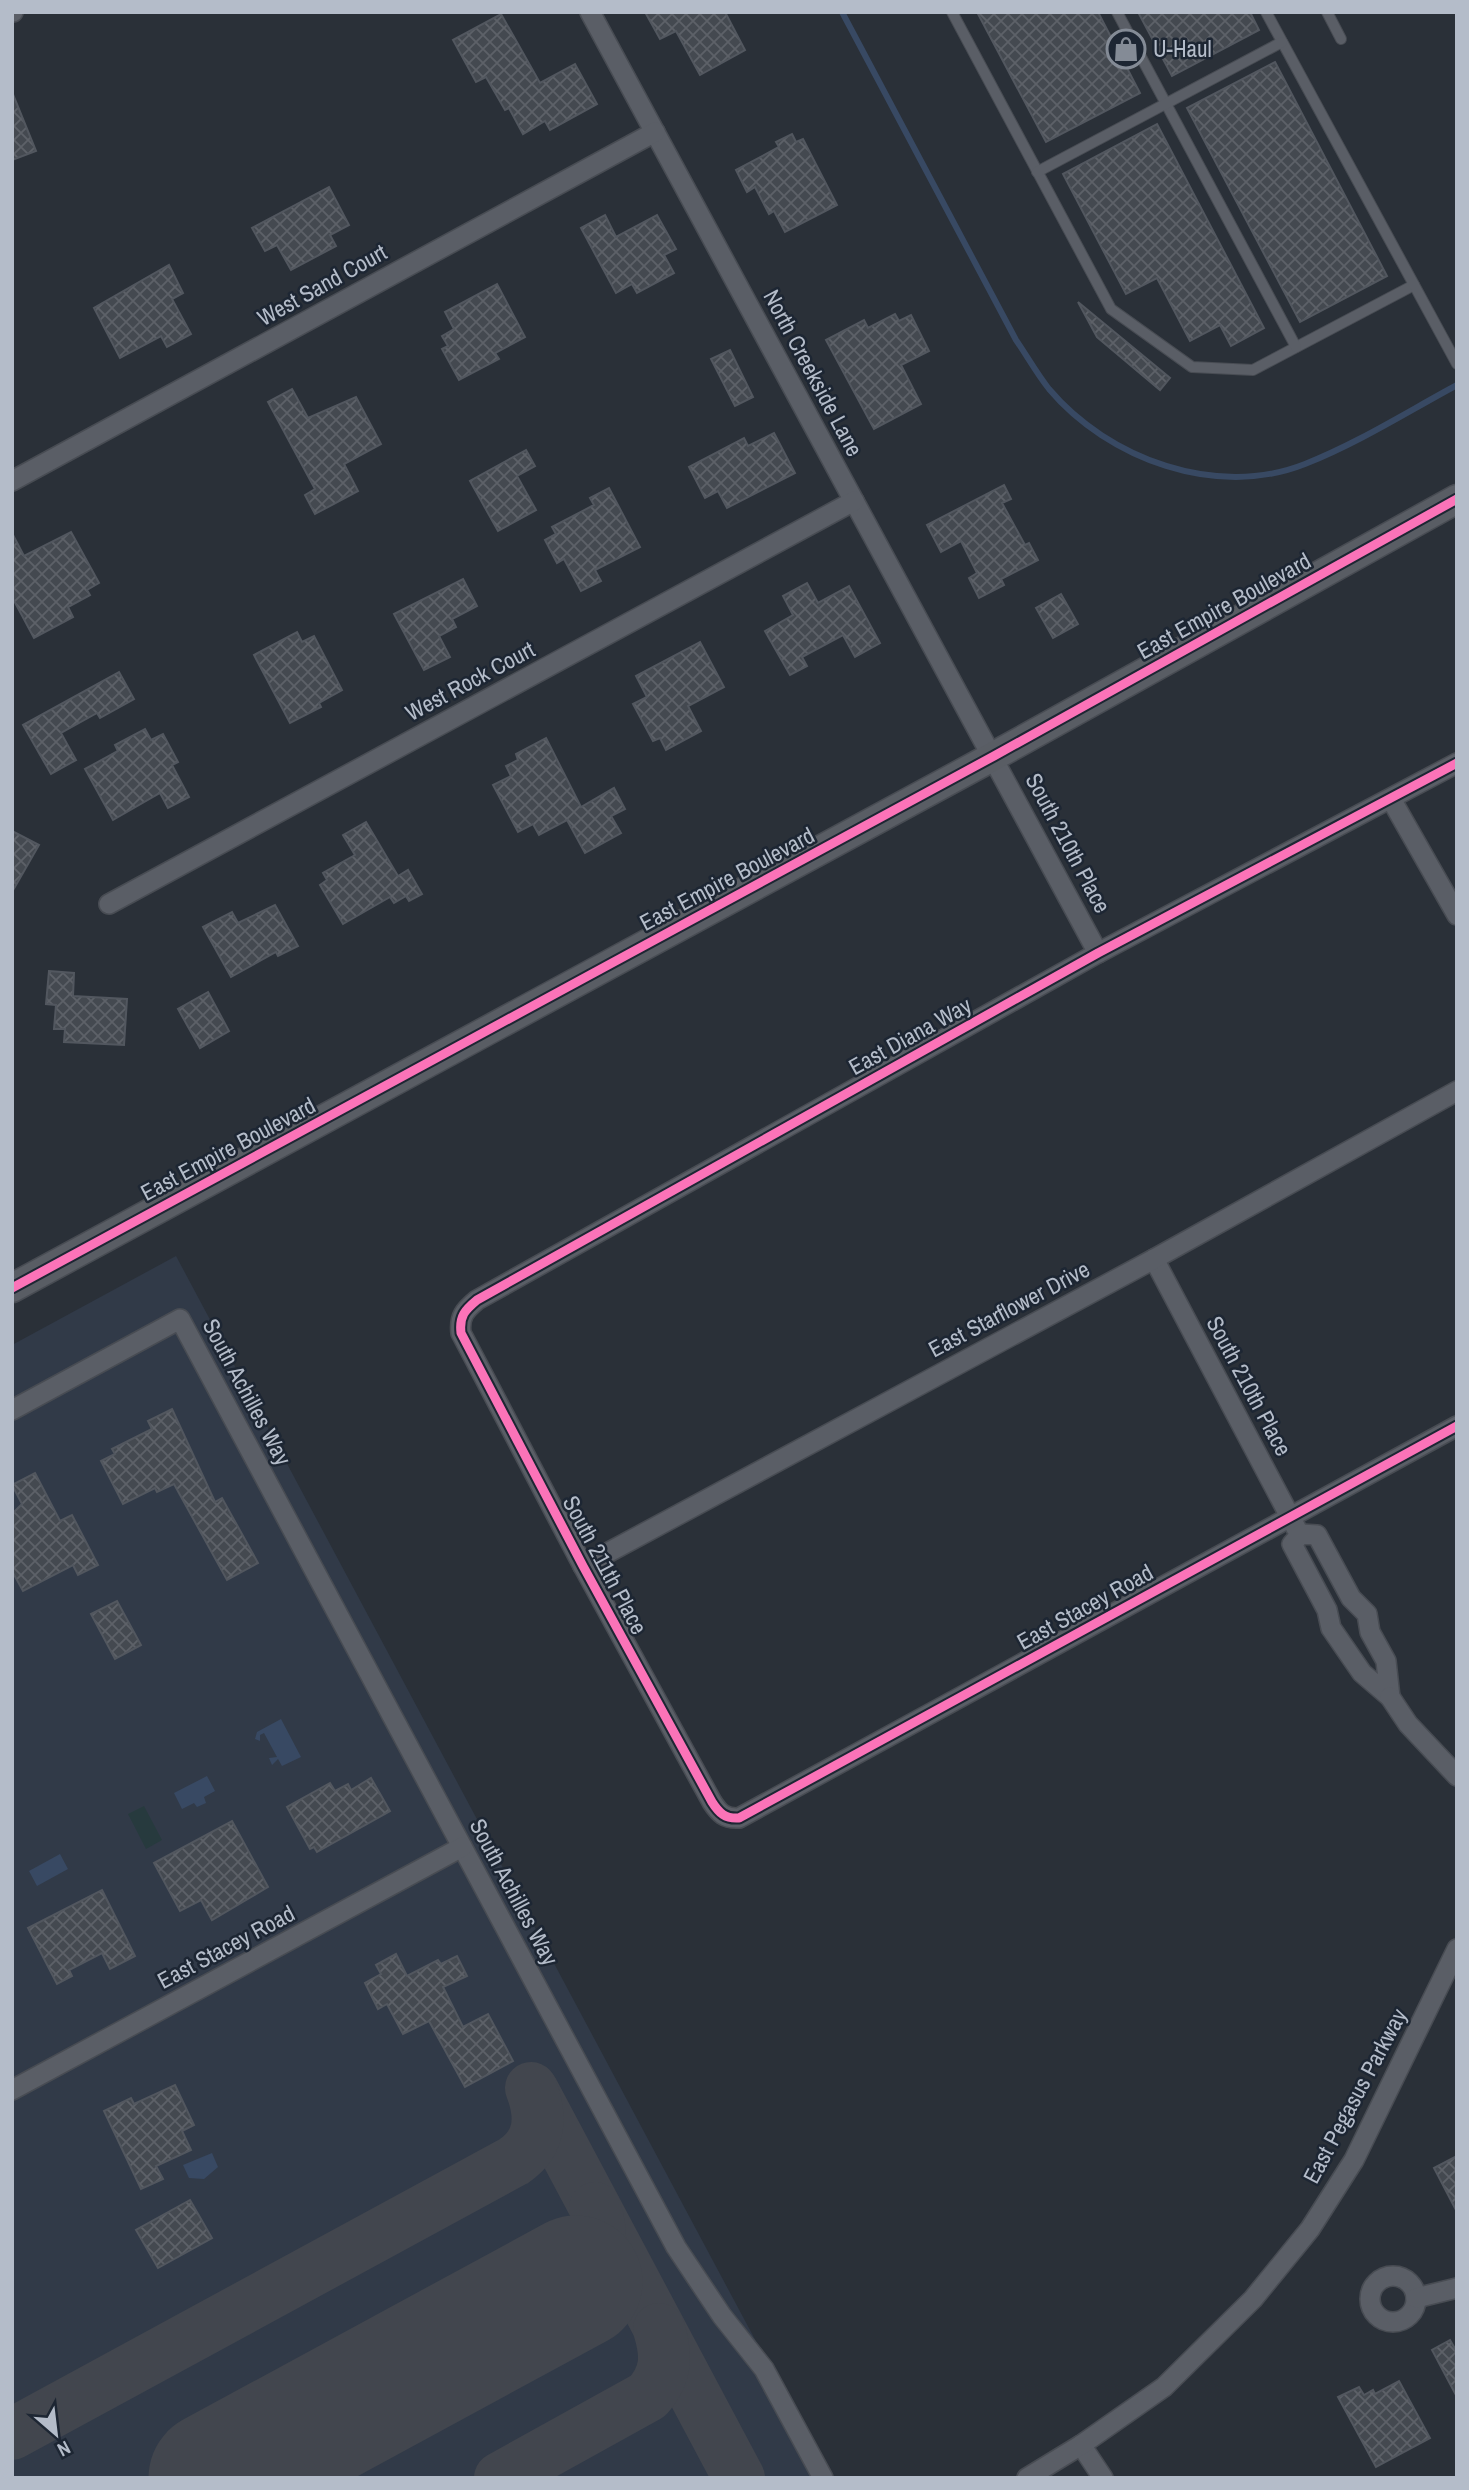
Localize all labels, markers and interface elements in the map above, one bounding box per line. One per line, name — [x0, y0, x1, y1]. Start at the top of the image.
shop icon: U-Haul — [1105, 28, 1147, 70]
place label: U-Haul — [1153, 33, 1212, 64]
street label: West Sand Court — [252, 236, 392, 333]
street label: North Creekside Lane — [756, 284, 870, 462]
street label: East Empire Boulevard — [1131, 545, 1316, 666]
street label: West Rock Court — [400, 633, 540, 728]
street label: South 210th Place — [1019, 767, 1118, 918]
street label: East Empire Boulevard — [634, 819, 820, 938]
street label: East Diana Way — [843, 989, 977, 1082]
street label: East Empire Boulevard — [135, 1089, 321, 1208]
street label: East Starflower Drive — [923, 1253, 1095, 1364]
street label: South 210th Place — [1200, 1310, 1299, 1461]
street label: South Achilles Way — [196, 1313, 299, 1471]
street label: South 211th Place — [556, 1490, 655, 1639]
street label: East Stacey Road — [1011, 1556, 1158, 1657]
street label: South Achilles Way — [463, 1813, 566, 1971]
street label: East Stacey Road — [152, 1897, 300, 1996]
street label: East Pegasus Parkway — [1295, 2002, 1414, 2189]
north arrow — [21, 2399, 91, 2469]
text: N — [53, 2435, 75, 2463]

